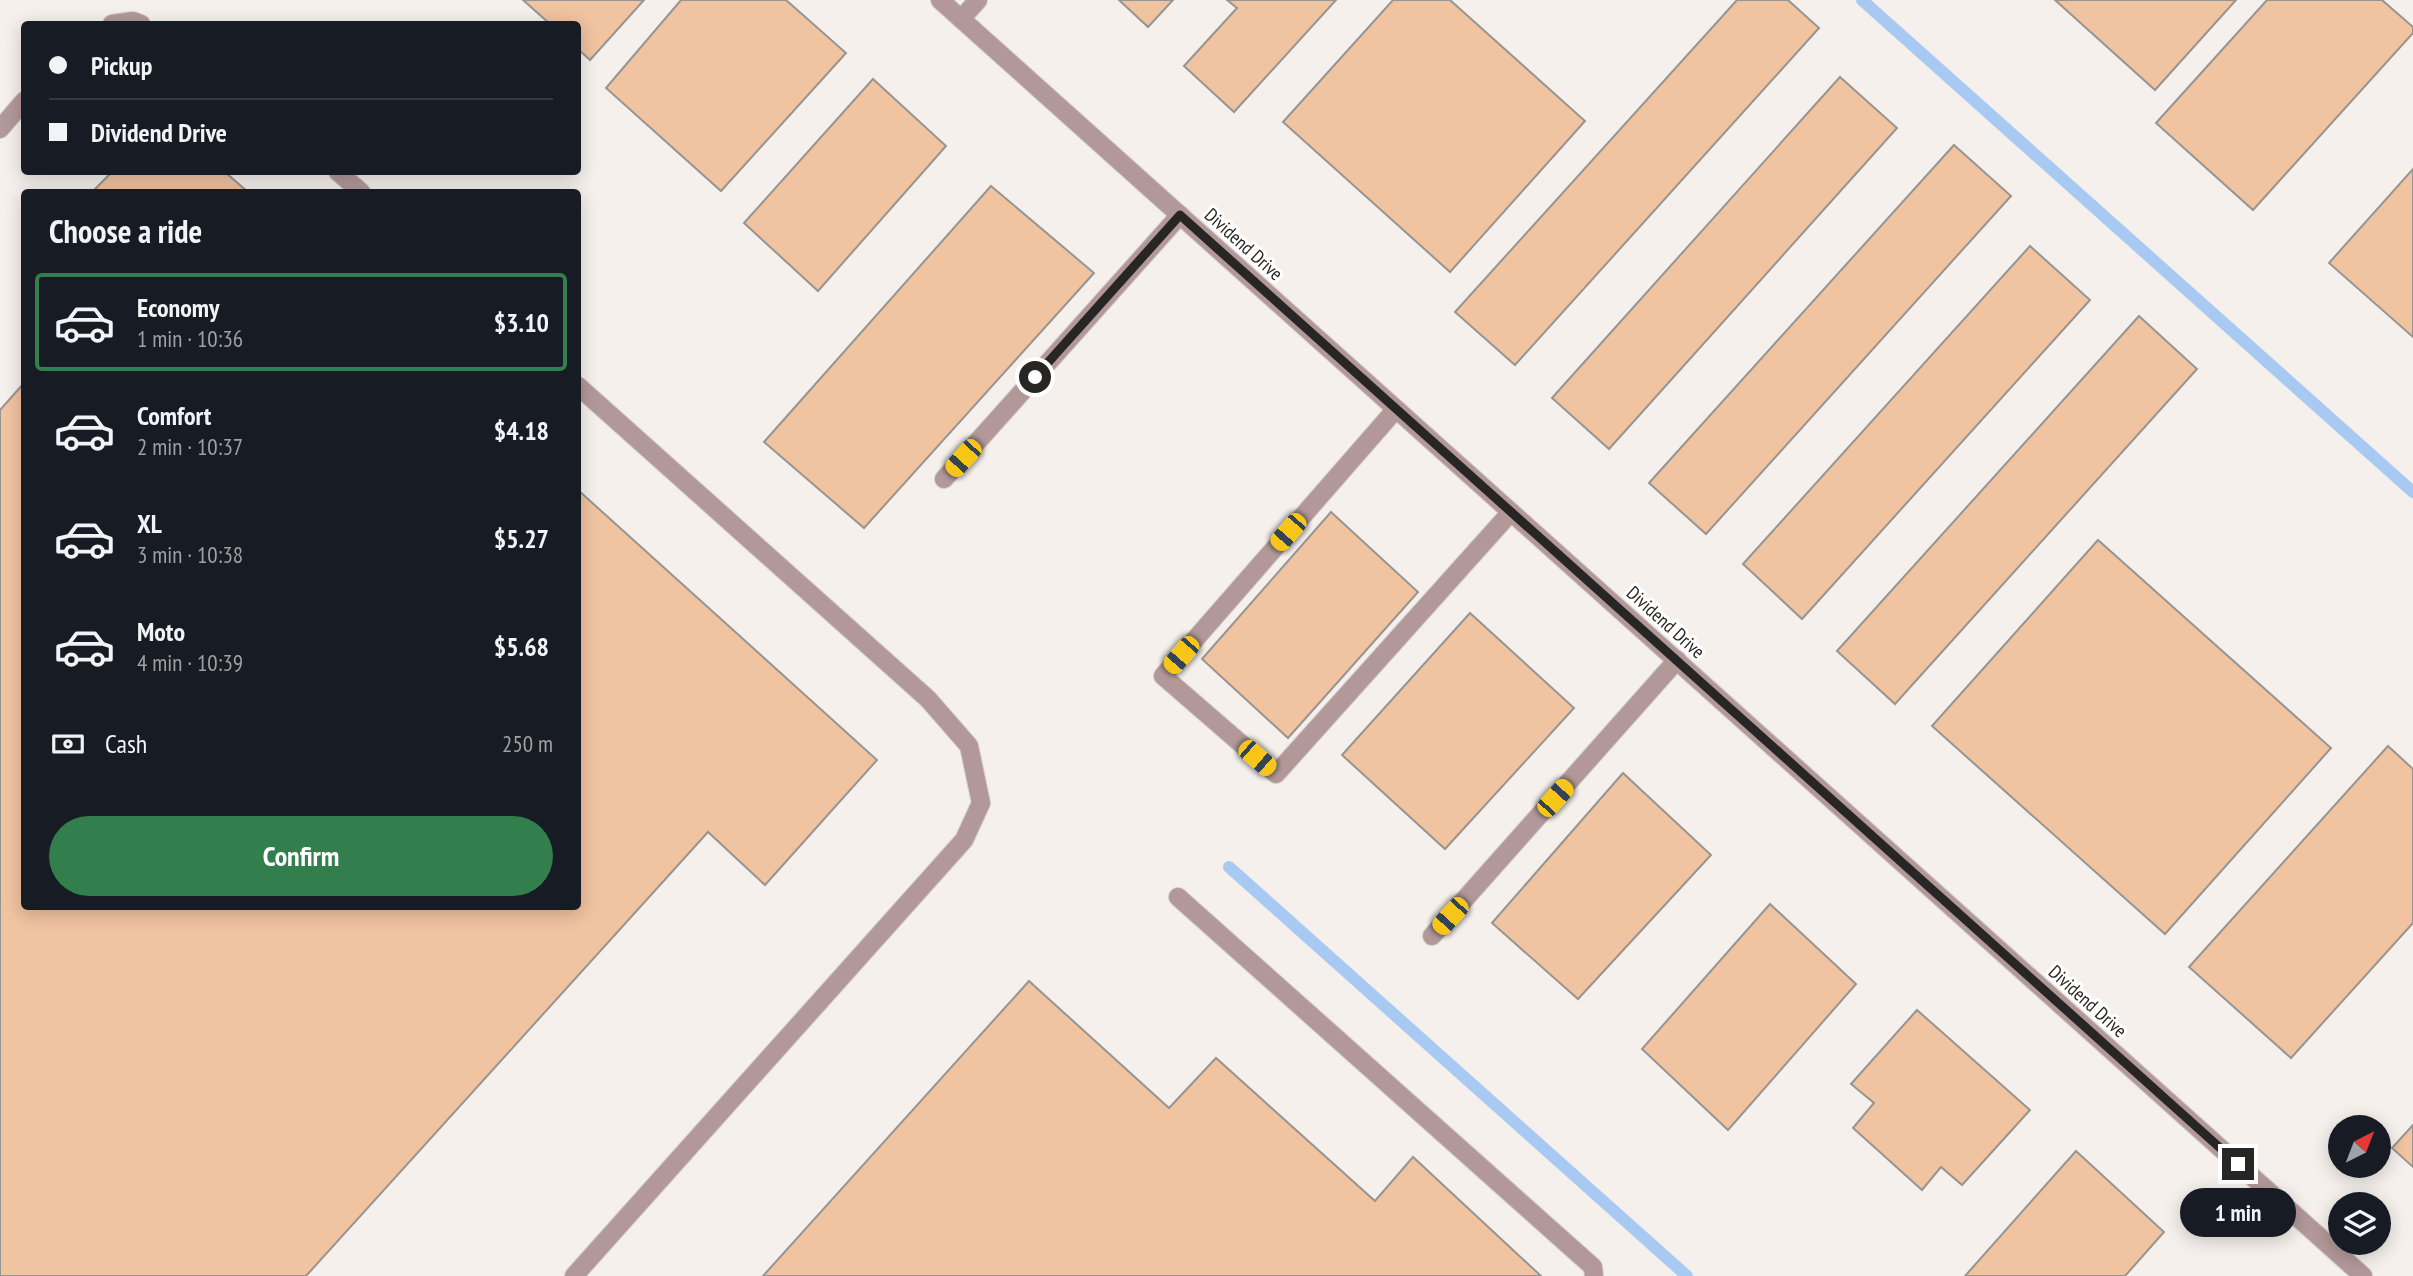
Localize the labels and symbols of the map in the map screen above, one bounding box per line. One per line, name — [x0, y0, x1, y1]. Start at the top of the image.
street label: Dividend Drive — [1200, 203, 1288, 285]
route start — [1019, 361, 1051, 393]
car — [942, 435, 985, 481]
car — [1267, 509, 1310, 555]
street label: Dividend Drive — [1622, 581, 1710, 663]
car — [1160, 632, 1203, 678]
car — [1235, 736, 1280, 780]
car — [1534, 775, 1577, 821]
car — [1429, 893, 1472, 939]
street label: Dividend Drive — [2044, 960, 2132, 1042]
north arrow — [2328, 1115, 2390, 1178]
route end — [2222, 1148, 2254, 1180]
callout: 1 min — [2180, 1188, 2296, 1238]

